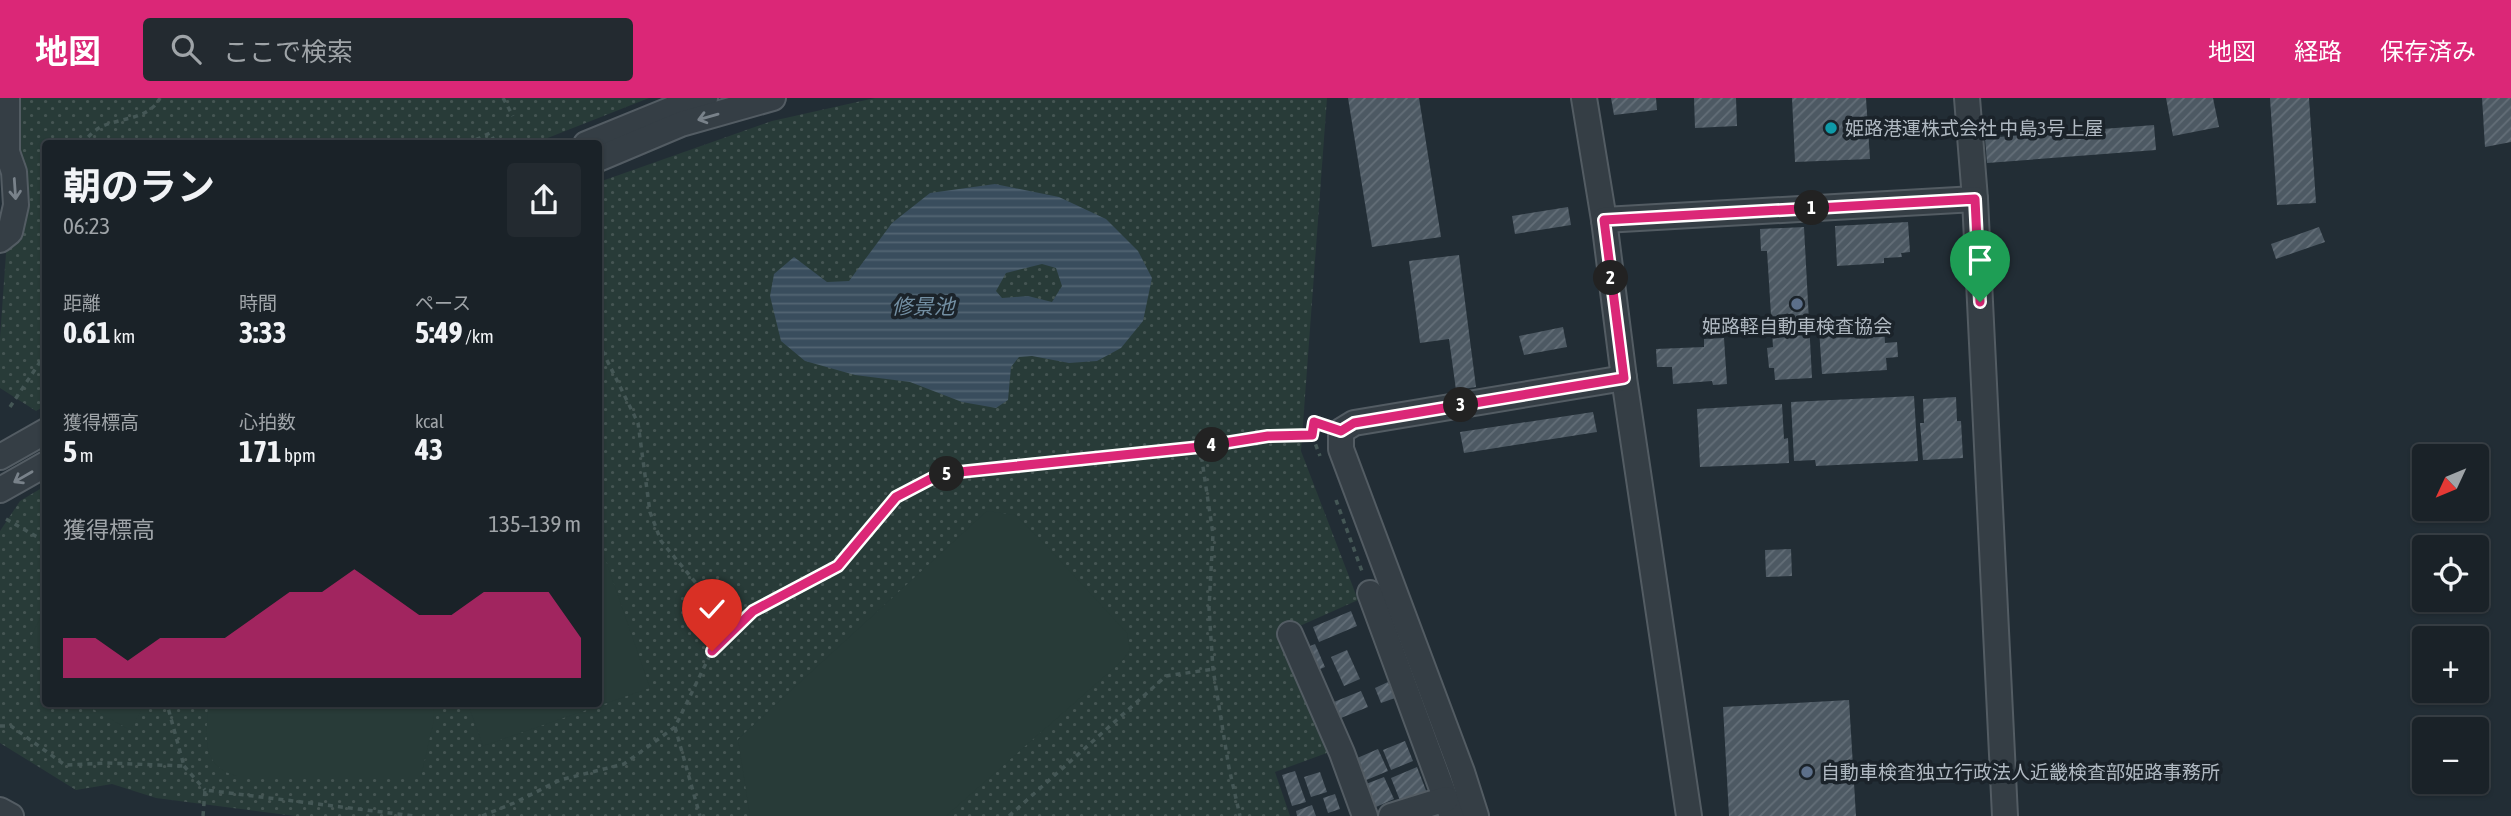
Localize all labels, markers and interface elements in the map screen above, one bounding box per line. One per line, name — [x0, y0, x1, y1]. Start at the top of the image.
search box — [143, 18, 633, 81]
icon: search — [167, 30, 205, 68]
text: 地図 — [35, 32, 101, 70]
text: ここで検索 — [223, 37, 353, 67]
text: 地図 — [2208, 38, 2256, 65]
text: 経路 — [2294, 38, 2342, 65]
text: 保存済み — [2380, 38, 2476, 65]
one-way arrow — [697, 111, 719, 124]
place label: 姫路港運株式会社 中島3号上屋 — [1845, 117, 2104, 139]
marker: 姫路港運株式会社 中島3号上屋 — [1823, 120, 1839, 136]
button: share — [507, 163, 581, 237]
text: 朝のラン — [63, 165, 215, 208]
one-way arrow — [9, 178, 22, 200]
pin: 1 — [1794, 190, 1829, 226]
text: 1 — [1807, 196, 1816, 218]
text: 06:23 — [63, 213, 110, 239]
pin — [1950, 230, 2010, 302]
icon: arrive — [1961, 241, 1999, 279]
pin: 2 — [1594, 260, 1628, 296]
text: 2 — [1606, 266, 1615, 288]
text: 距離 — [63, 292, 101, 314]
text: 時間 — [239, 292, 277, 314]
text: ペース — [415, 292, 471, 314]
water label: 修景池 — [892, 294, 956, 318]
marker: 姫路軽自動車検査協会 — [1789, 296, 1805, 312]
text: 0.61 — [63, 315, 111, 349]
text: 3:33 — [239, 315, 287, 349]
text: 5:49 — [415, 315, 463, 349]
place label: 姫路軽自動車検査協会 — [1702, 315, 1892, 337]
text: km — [111, 325, 135, 347]
text: /km — [463, 325, 494, 347]
pin: 3 — [1444, 388, 1478, 422]
text: 3 — [1456, 393, 1465, 415]
text: kcal — [415, 410, 444, 432]
text: 獲得標高 — [63, 411, 139, 433]
text: 心拍数 — [239, 411, 296, 433]
pin: 4 — [1194, 428, 1230, 462]
text: 43 — [415, 432, 443, 466]
text: 4 — [1207, 433, 1216, 455]
text: 5 — [63, 434, 77, 468]
text: 171 — [239, 434, 281, 468]
text: m — [77, 444, 93, 466]
text: bpm — [281, 444, 316, 466]
north arrow — [2412, 444, 2488, 522]
map controls — [2412, 444, 2489, 794]
pin: 5 — [930, 456, 964, 492]
text: 5 — [942, 462, 951, 484]
one-way arrow — [13, 470, 33, 484]
text: 135–139 m — [488, 511, 581, 537]
text: 獲得標高 — [63, 517, 155, 543]
button: locate — [2412, 535, 2489, 612]
pin — [682, 579, 742, 651]
icon: check — [693, 590, 731, 628]
button: + — [2412, 626, 2489, 703]
button: − — [2412, 717, 2489, 794]
place label: 自動車検査独立行政法人近畿検査部姫路事務所 — [1821, 761, 2220, 783]
marker: 自動車検査独立行政法人近畿検査部姫路事務所 — [1799, 764, 1815, 780]

